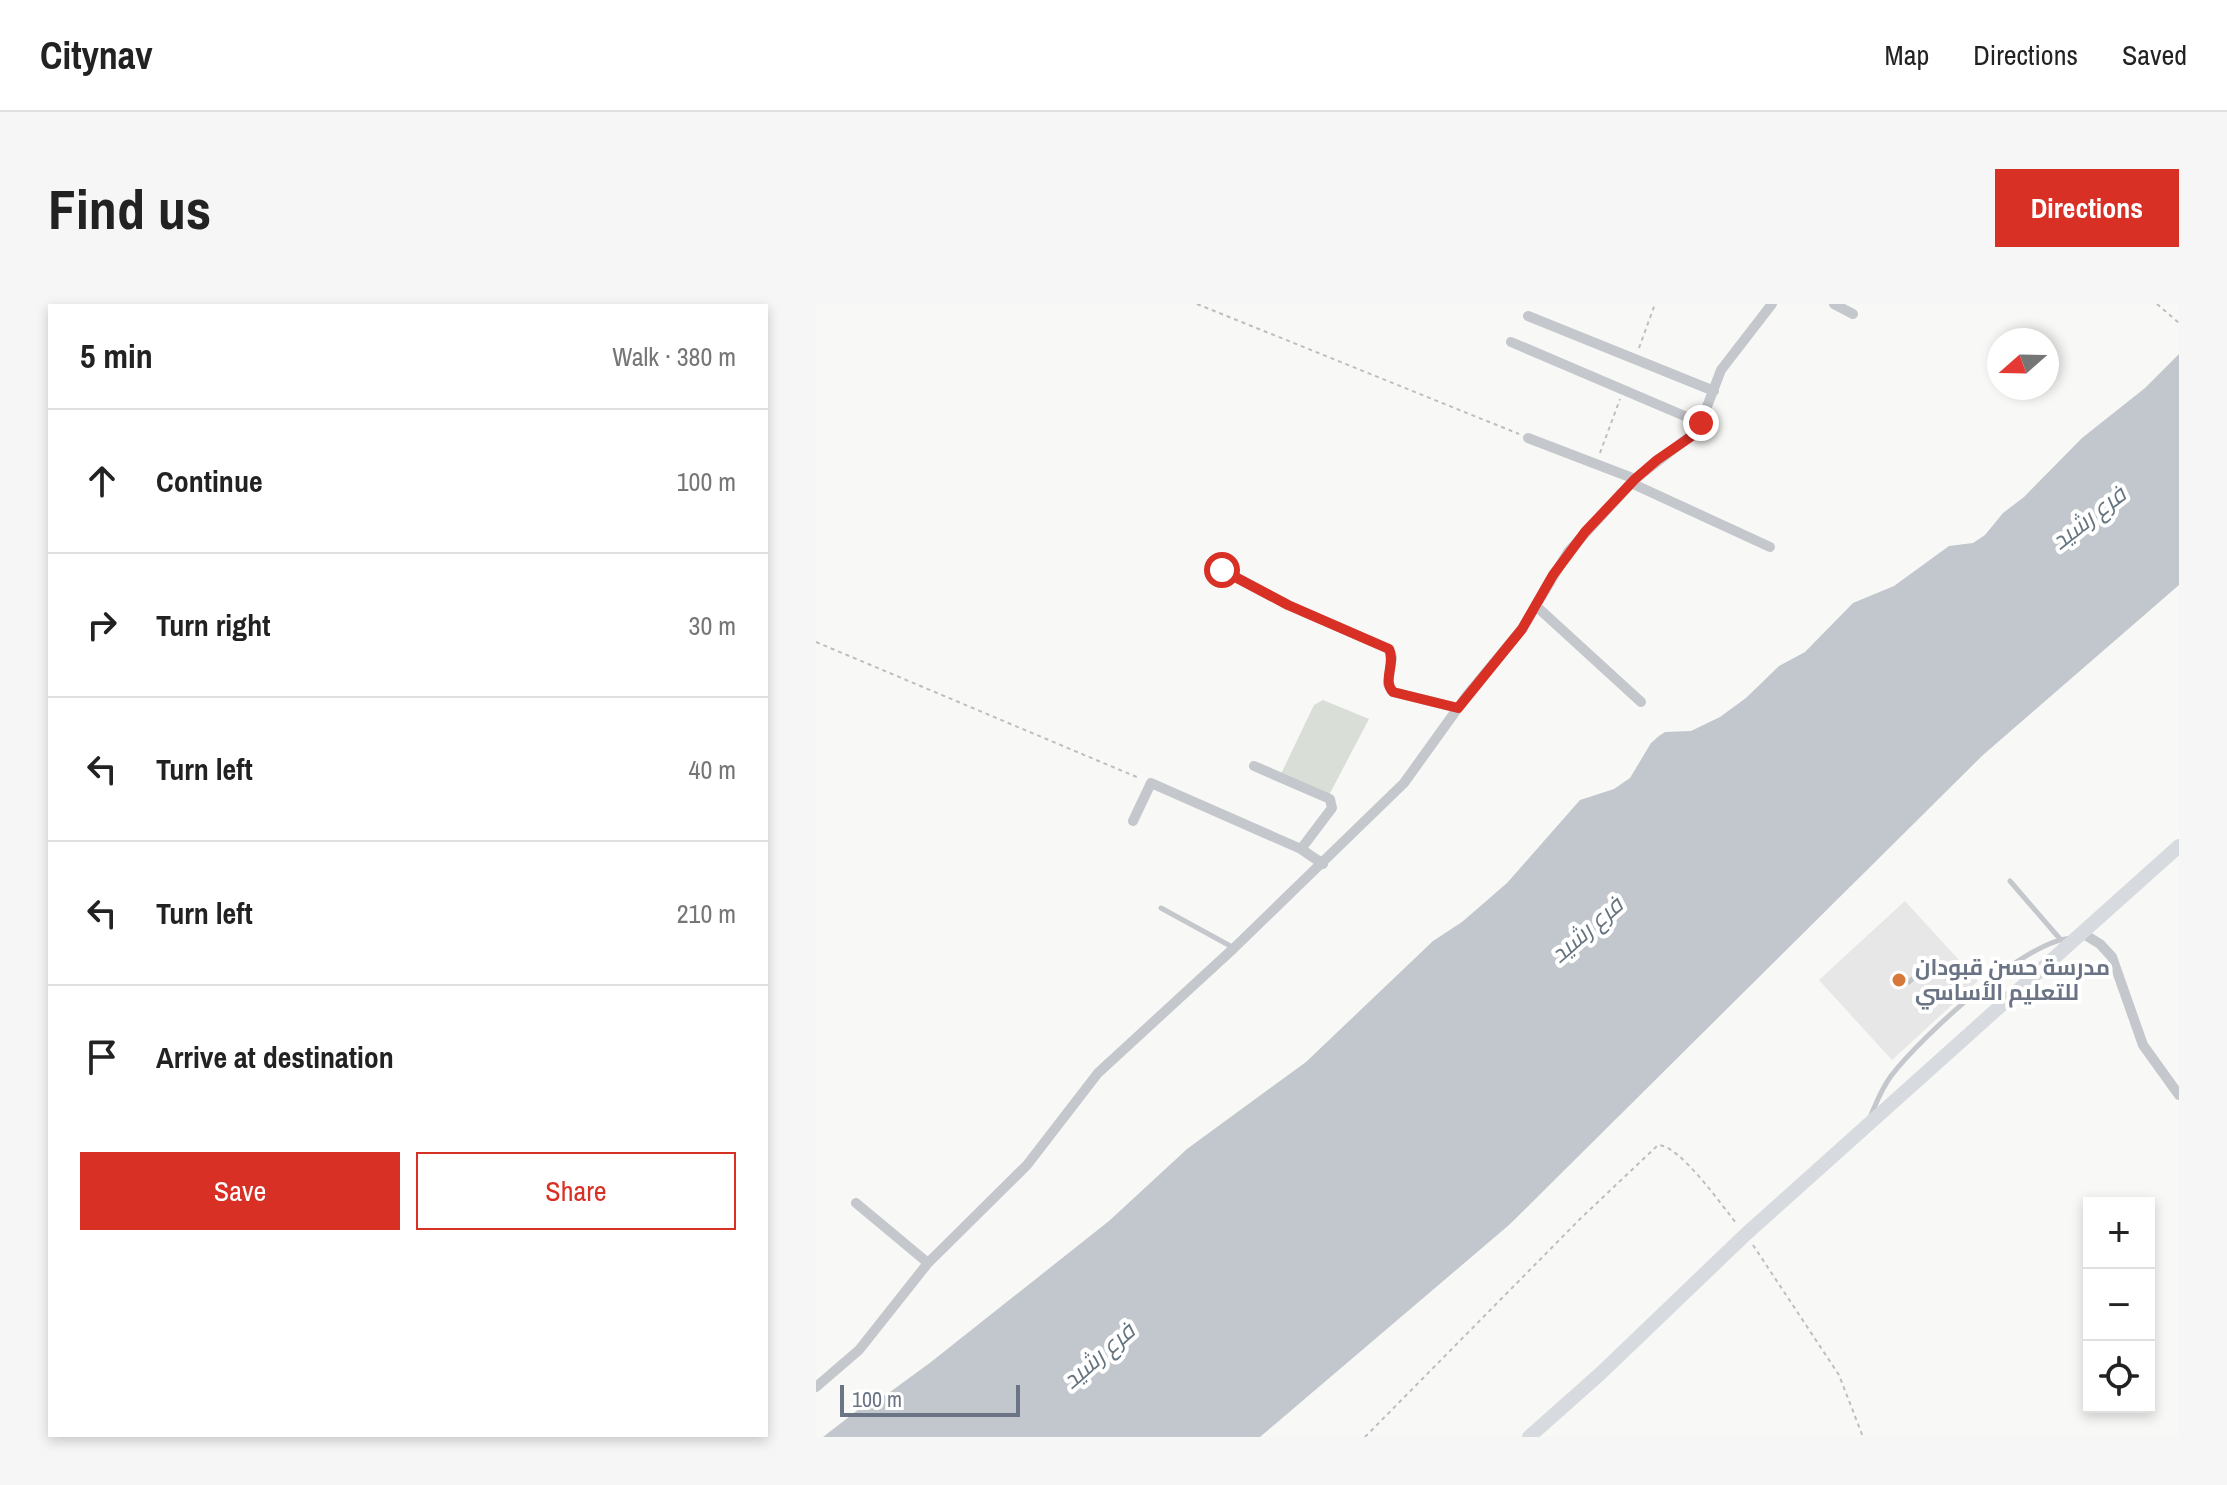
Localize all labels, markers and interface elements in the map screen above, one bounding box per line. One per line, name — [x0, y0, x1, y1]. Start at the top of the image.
text: Citynav — [40, 30, 153, 81]
text: Map — [1885, 36, 1929, 74]
text: Directions — [1973, 36, 2078, 74]
text: Saved — [2122, 36, 2187, 74]
button: Directions — [1995, 169, 2179, 247]
text: Find us — [48, 171, 211, 246]
north arrow — [1987, 328, 2059, 400]
text: 5 min — [80, 333, 153, 379]
text: Walk · 380 m — [612, 339, 736, 374]
route end — [1683, 405, 1719, 441]
icon: ahead — [80, 459, 124, 503]
text: Continue — [156, 461, 263, 501]
text: 100 m — [677, 464, 736, 499]
water label: فرع رشيد — [2044, 477, 2134, 557]
route start — [1204, 552, 1240, 588]
icon: right — [80, 603, 124, 647]
text: Turn right — [156, 605, 270, 645]
text: 30 m — [689, 608, 736, 643]
icon: left — [80, 747, 124, 791]
text: Turn left — [156, 749, 253, 789]
text: 40 m — [689, 752, 736, 787]
water label: فرع رشيد — [1543, 888, 1631, 970]
icon: left — [80, 891, 124, 935]
text: Turn left — [156, 893, 253, 933]
text: 210 m — [677, 896, 736, 931]
place label: مدرسة حسن قبودان للتعليم الأساسي — [1915, 952, 2110, 1010]
marker: مدرسة حسن قبودان للتعليم الأساسي — [1890, 971, 1908, 989]
icon: arrive — [80, 1035, 124, 1079]
text: Arrive at destination — [156, 1037, 394, 1077]
button: Save — [80, 1152, 400, 1230]
button: Share — [416, 1152, 736, 1230]
map controls — [2083, 1197, 2155, 1413]
button: + — [2083, 1197, 2155, 1269]
button: − — [2083, 1269, 2155, 1341]
water label: فرع رشيد — [1055, 1314, 1143, 1396]
button: locate — [2083, 1341, 2155, 1413]
scale bar — [840, 1381, 1020, 1417]
text: 100 m — [852, 1384, 902, 1414]

